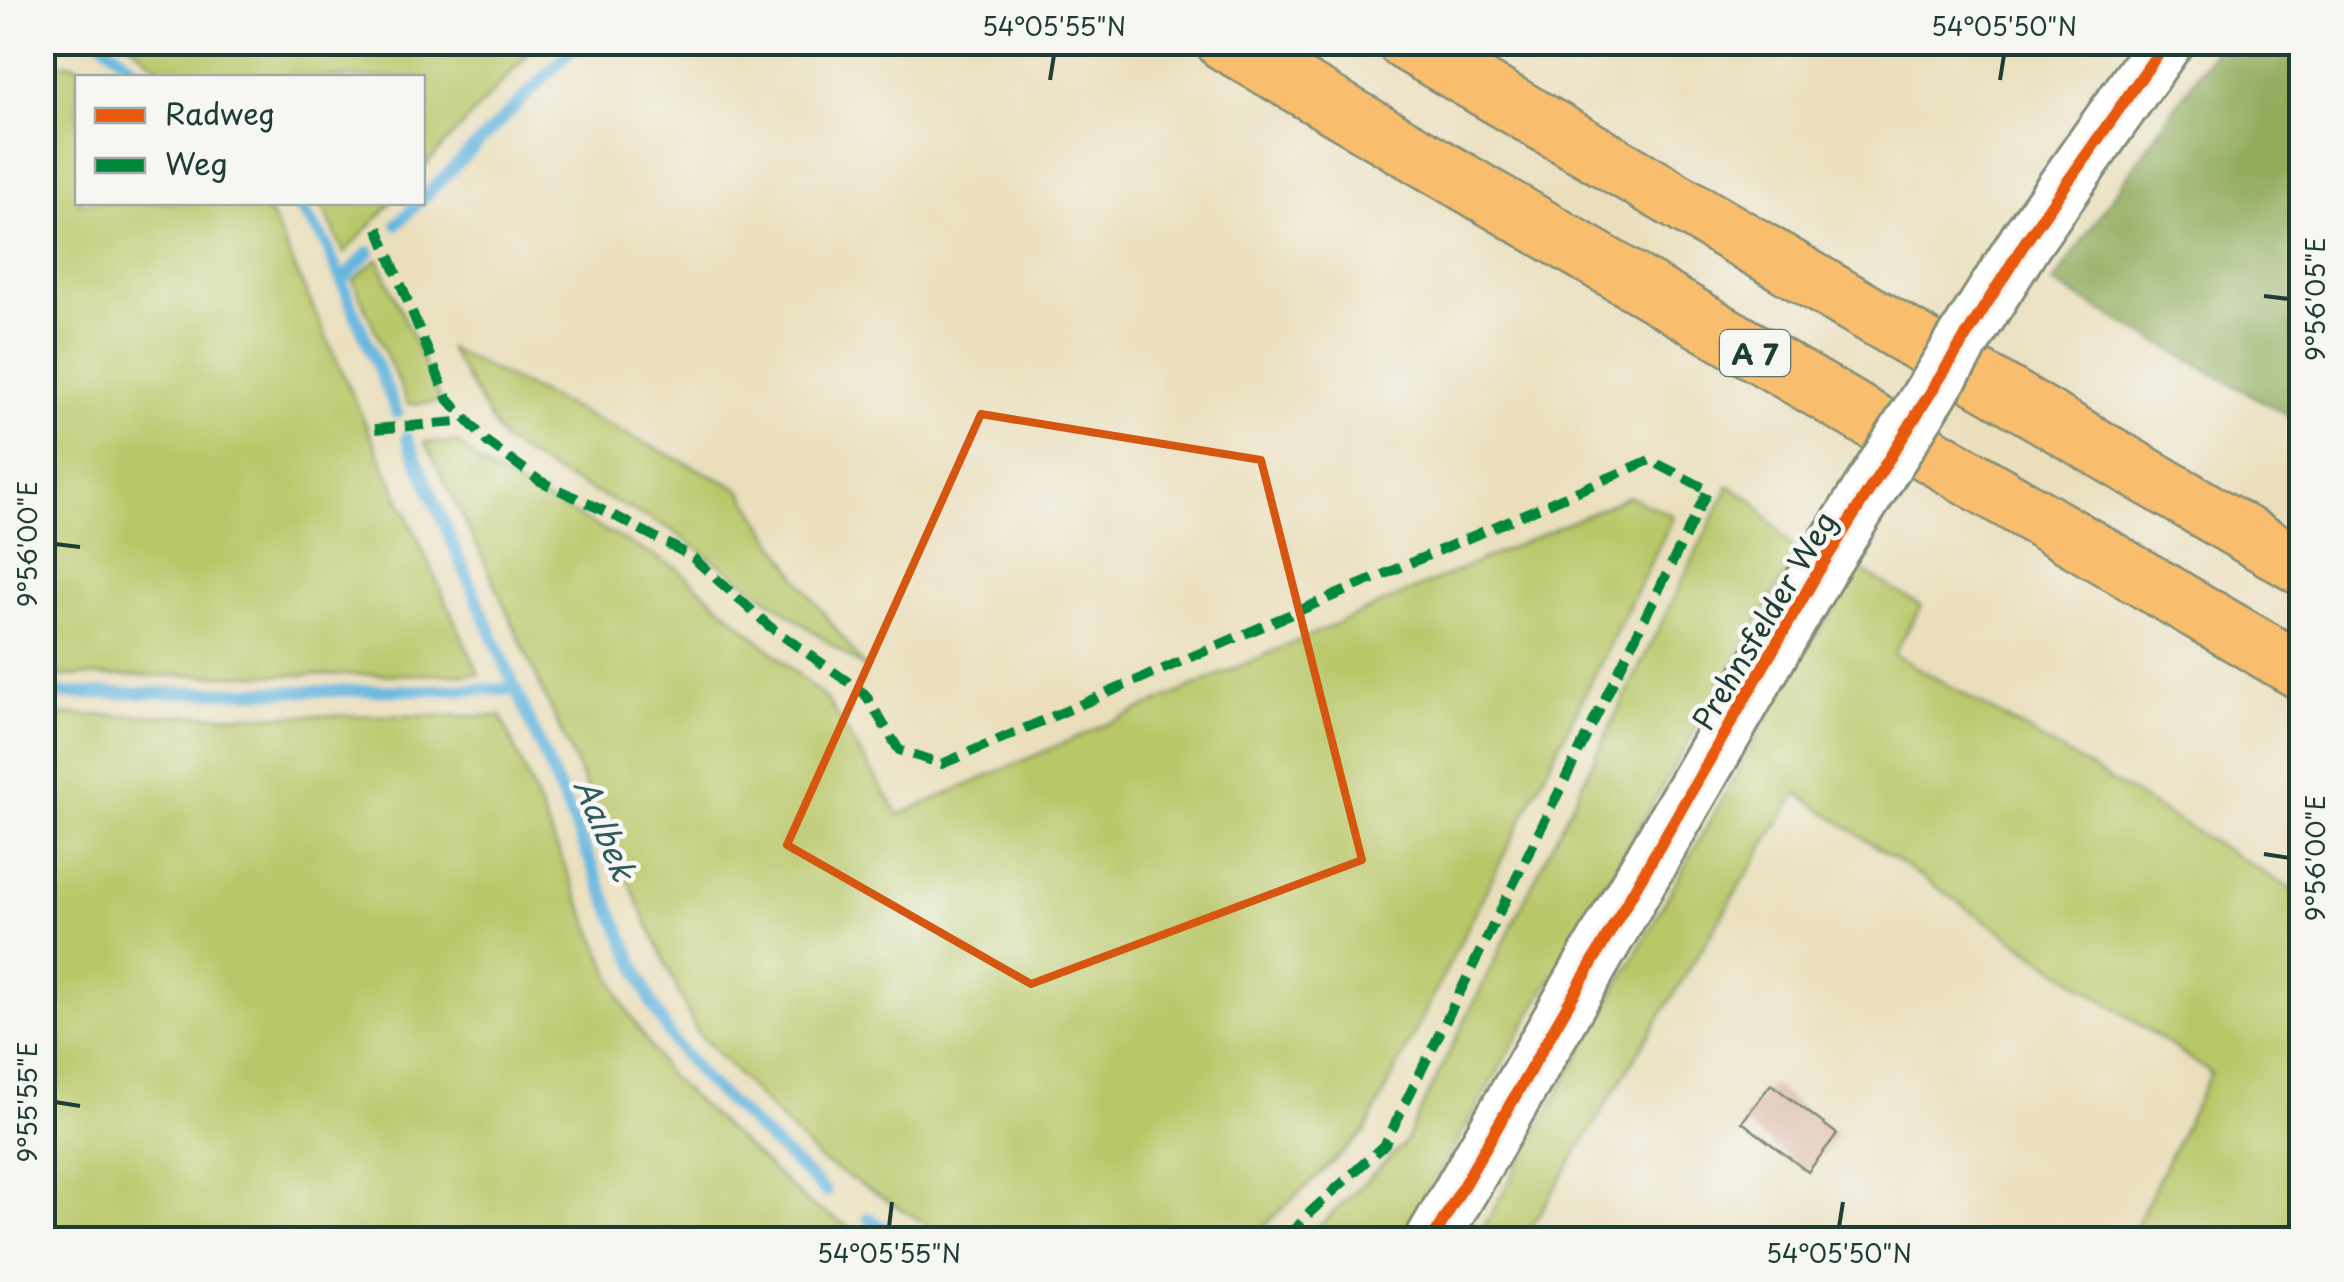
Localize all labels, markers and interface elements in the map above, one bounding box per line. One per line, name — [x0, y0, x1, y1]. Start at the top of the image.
text: 54°05'55"N — [982, 7, 1126, 45]
text: 54°05'50"N — [1931, 7, 2077, 45]
legend — [75, 75, 425, 205]
text: Radweg — [165, 90, 275, 135]
text: Weg — [165, 140, 228, 185]
text: 9°56'05"E — [2296, 237, 2334, 361]
road number: A 7 — [1720, 330, 1790, 376]
text: 9°56'00"E — [8, 481, 46, 607]
street label: Prehnsfelder Weg — [1680, 502, 1846, 738]
water label: Aalbek — [563, 770, 650, 889]
text: 9°56'00"E — [2296, 795, 2334, 921]
text: 9°55'55"E — [8, 1041, 46, 1163]
text: 54°05'55"N — [817, 1234, 961, 1272]
text: 54°05'50"N — [1766, 1234, 1912, 1272]

